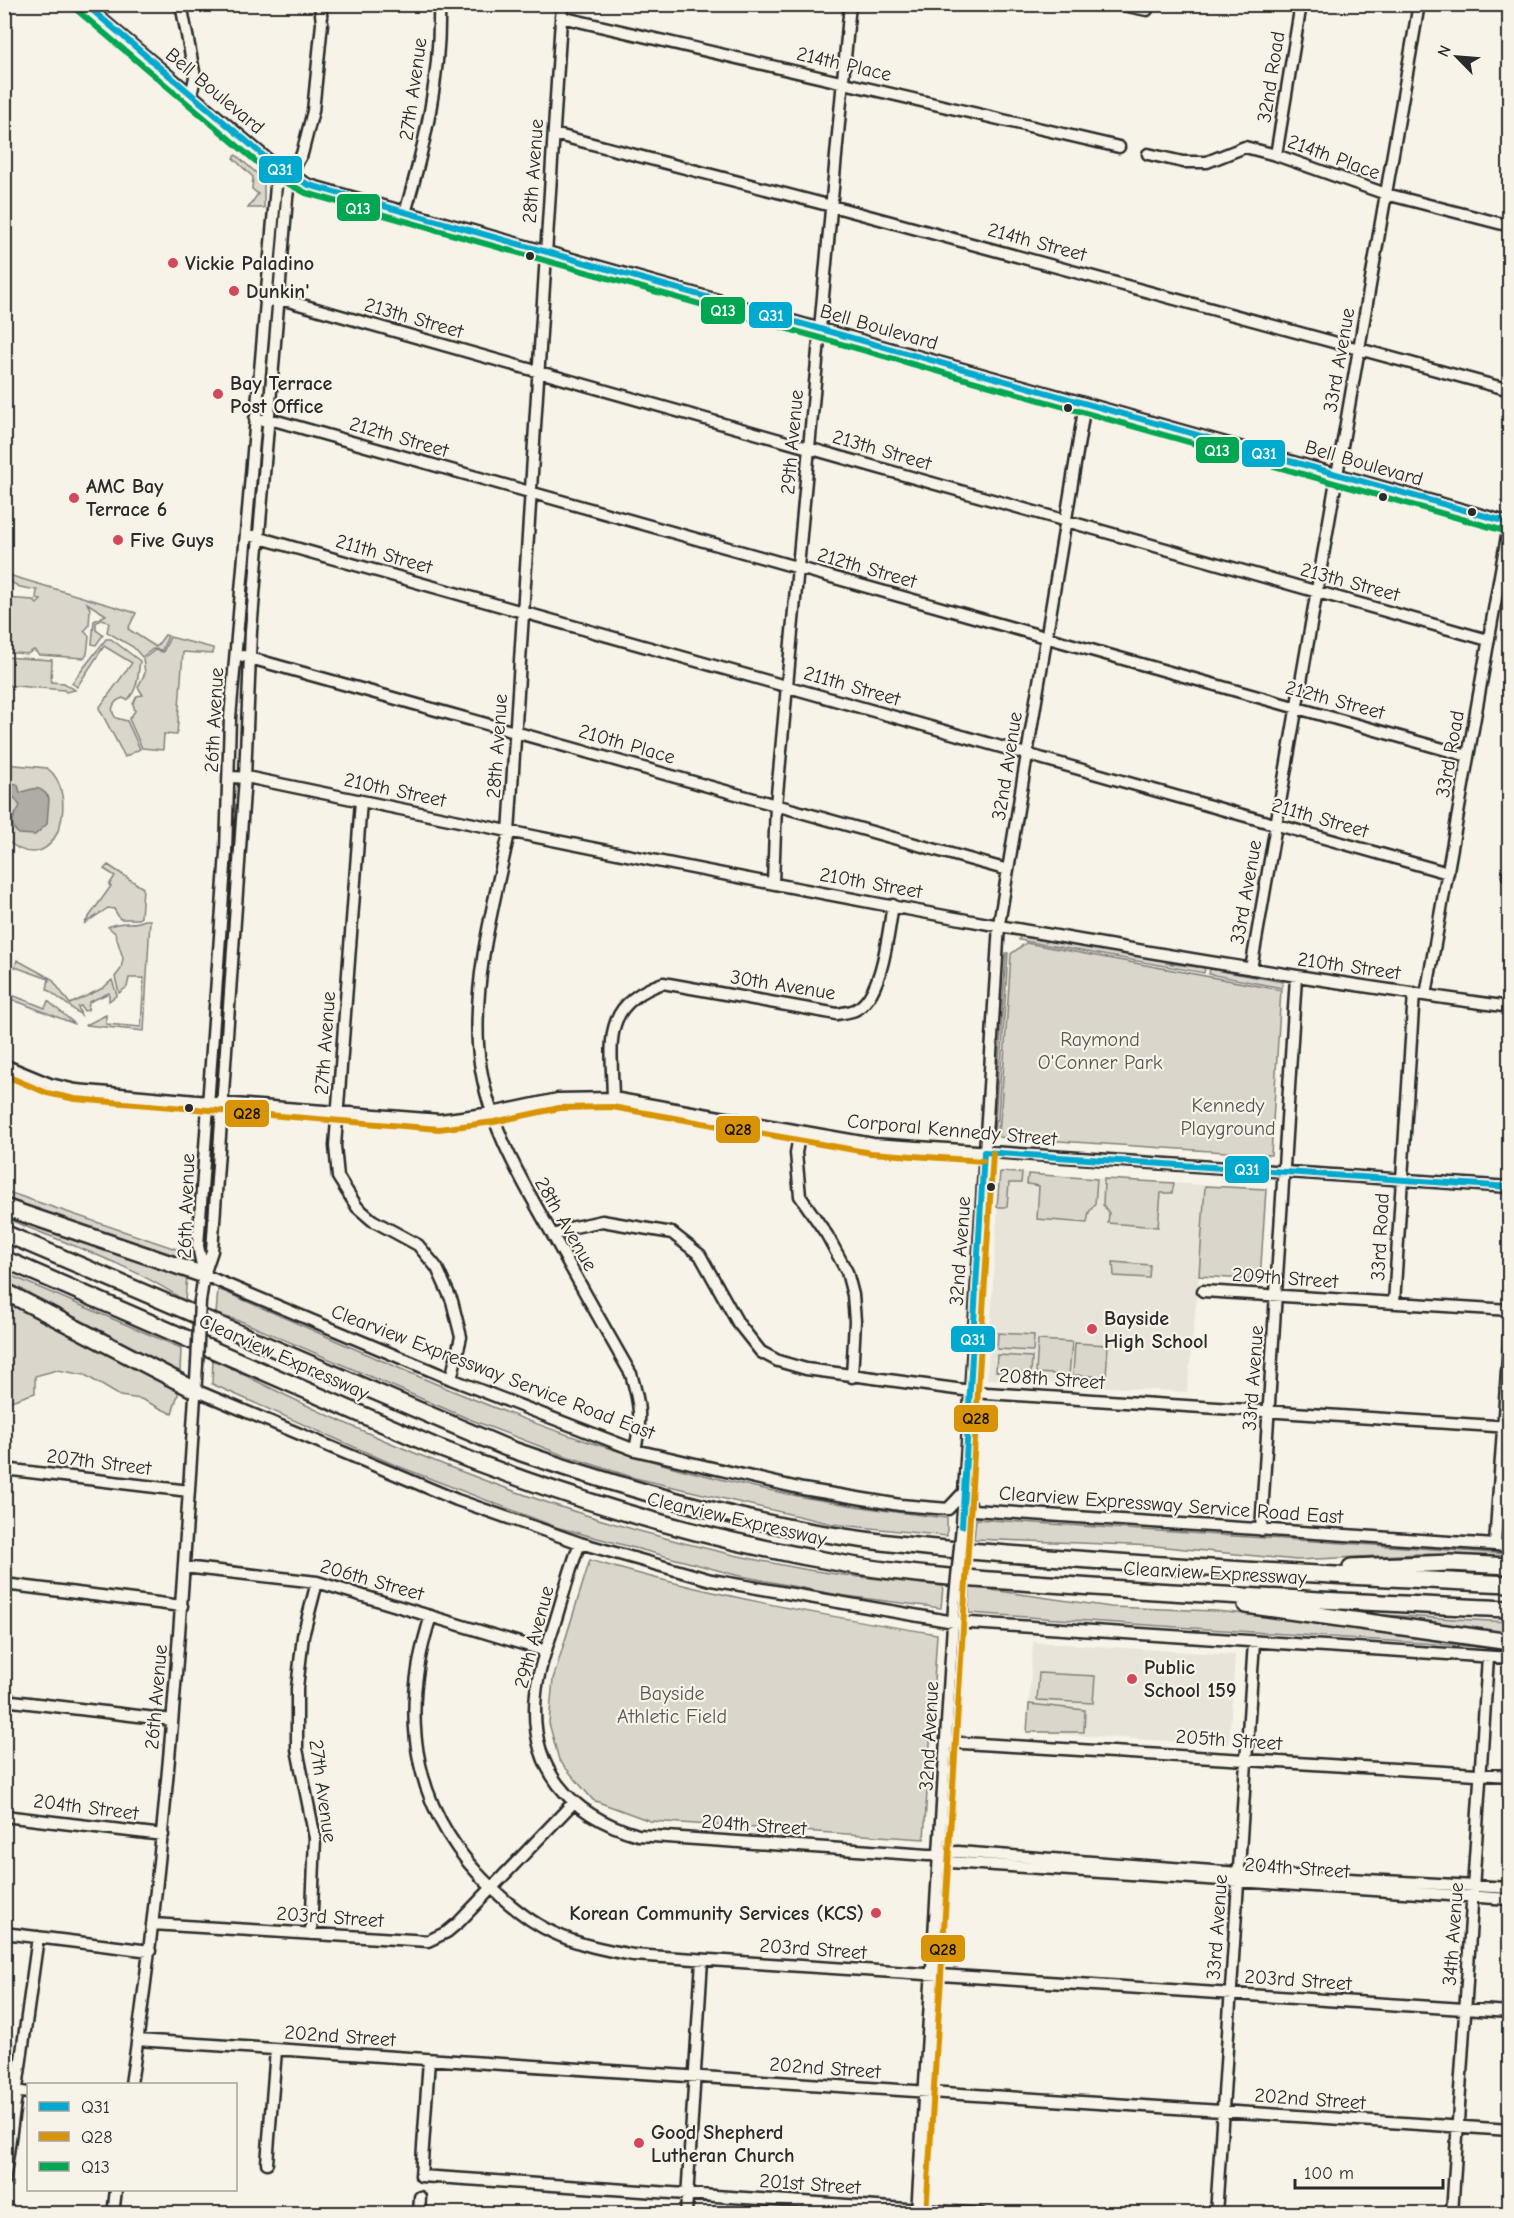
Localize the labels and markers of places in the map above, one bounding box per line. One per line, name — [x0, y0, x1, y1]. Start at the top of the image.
unlabelled marker — [524, 250, 536, 262]
place label: Vickie Paladino — [185, 252, 314, 275]
marker: Vickie Paladino — [166, 256, 180, 270]
place label: Dunkin' — [246, 280, 309, 303]
marker: Dunkin' — [227, 284, 241, 298]
place label: Bay Terrace Post Office — [230, 372, 332, 418]
marker: Bay Terrace Post Office — [211, 387, 225, 401]
unlabelled marker — [1062, 402, 1074, 414]
place label: AMC Bay Terrace 6 — [86, 475, 167, 521]
marker: AMC Bay Terrace 6 — [67, 491, 81, 505]
unlabelled marker — [1377, 491, 1389, 503]
unlabelled marker — [1466, 506, 1478, 518]
place label: Five Guys — [130, 529, 214, 552]
marker: Five Guys — [111, 533, 125, 547]
unlabelled marker — [183, 1102, 195, 1114]
unlabelled marker — [985, 1181, 997, 1193]
place label: Bayside High School — [1104, 1307, 1208, 1353]
marker: Bayside High School — [1085, 1322, 1099, 1336]
place label: Public School 159 — [1144, 1656, 1236, 1702]
marker: Public School 159 — [1125, 1672, 1139, 1686]
place label: Korean Community Services (KCS) — [569, 1902, 864, 1925]
marker: Korean Community Services (KCS) — [869, 1906, 883, 1920]
place label: Good Shepherd Lutheran Church — [651, 2121, 795, 2167]
marker: Good Shepherd Lutheran Church — [632, 2136, 646, 2150]

